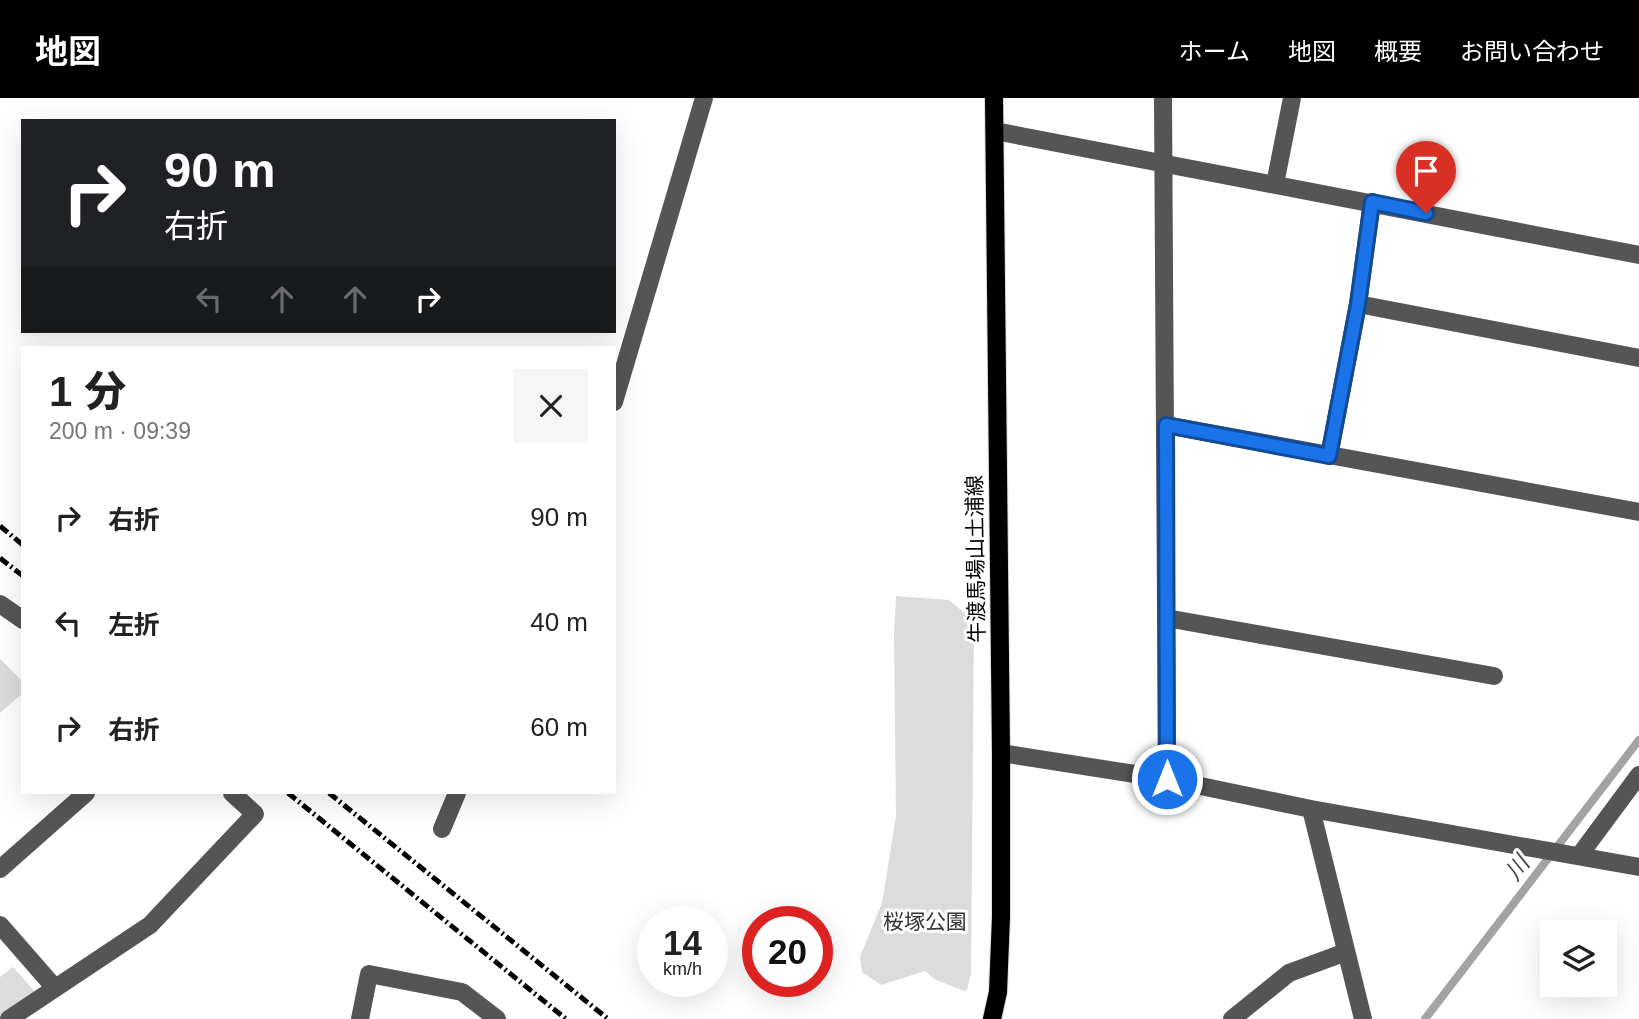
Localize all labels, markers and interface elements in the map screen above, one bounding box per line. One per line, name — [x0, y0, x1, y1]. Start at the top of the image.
text: 地図 — [35, 33, 101, 70]
text: ホーム — [1179, 38, 1250, 65]
text: 地図 — [1288, 38, 1336, 65]
text: 概要 — [1374, 38, 1422, 65]
text: お問い合わせ — [1460, 38, 1604, 65]
pin — [1396, 141, 1456, 213]
text: 90 m — [164, 143, 276, 197]
icon: right — [49, 147, 140, 238]
icon: arrive — [1407, 152, 1445, 190]
text: 右折 — [164, 208, 228, 244]
icon: left — [190, 280, 228, 318]
icon: ahead — [263, 280, 301, 318]
icon: ahead — [336, 280, 374, 318]
icon: right — [409, 280, 447, 318]
text: 1 分 — [49, 368, 126, 415]
button: close — [514, 369, 588, 443]
text: 200 m · 09:39 — [49, 418, 191, 444]
street label: 牛渡馬場山土浦線 — [963, 475, 988, 643]
icon: right — [49, 499, 87, 537]
text: 90 m — [530, 502, 588, 532]
text: 右折 — [108, 505, 160, 535]
icon: left — [49, 604, 87, 642]
text: 40 m — [530, 607, 588, 637]
text: 左折 — [108, 610, 160, 640]
icon: right — [49, 709, 87, 747]
text: 60 m — [530, 712, 588, 742]
text: 右折 — [108, 715, 160, 745]
position arrow — [1130, 742, 1204, 816]
water label: 川 — [1500, 849, 1536, 885]
speed limit sign: 20 — [742, 906, 833, 997]
park label: 桜塚公園 — [883, 910, 967, 933]
map controls — [1540, 920, 1617, 997]
button: layers — [1540, 920, 1617, 997]
text: 14 — [663, 923, 702, 962]
text: km/h — [663, 959, 702, 979]

